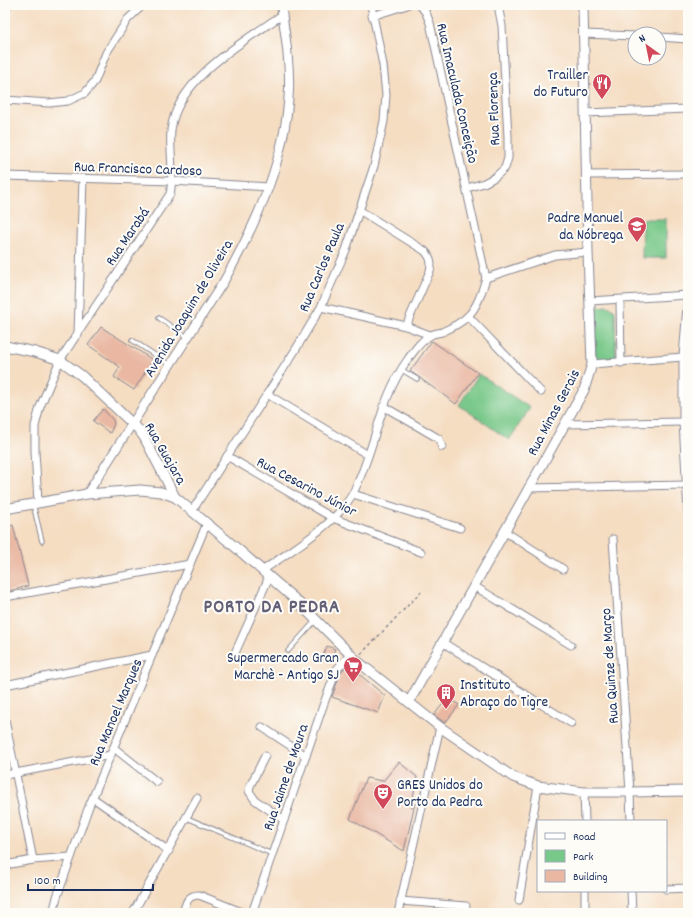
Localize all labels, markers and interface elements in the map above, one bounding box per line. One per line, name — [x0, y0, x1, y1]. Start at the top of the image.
street label: Rua Imaculada Conceição — [429, 21, 483, 166]
north arrow — [627, 26, 667, 66]
text: N — [636, 31, 650, 47]
place label: Trailler do Futuro — [533, 65, 588, 104]
street label: Rua Florença — [483, 71, 507, 146]
restaurant icon: Trailler do Futuro — [591, 72, 613, 100]
street label: Rua Francisco Cardoso — [73, 157, 203, 183]
street label: Rua Marabá — [101, 203, 157, 271]
place label: Padre Manuel da Nóbrega — [547, 208, 624, 247]
school or university icon: Padre Manuel da Nóbrega — [626, 215, 648, 243]
street label: Rua Carlos Paula — [294, 219, 352, 316]
street label: Avenida Joaquim de Oliveira — [140, 235, 240, 382]
street label: Rua Minas Gerais — [523, 366, 587, 460]
street label: Rua Guajara — [138, 419, 191, 490]
street label: Rua Cesarino Júnior — [252, 452, 361, 524]
district label: PORTO DA PEDRA — [204, 595, 340, 622]
street label: Rua Quinze de Março — [596, 607, 626, 725]
place label: Supermercado Gran Marchè - Antigo SJ — [227, 648, 339, 687]
supermarket icon: Supermercado Gran Marchè - Antigo SJ — [342, 655, 364, 683]
street label: Rua Manoel Marques — [84, 656, 149, 770]
place label: Instituto Abraço do Tigre — [460, 675, 548, 714]
building icon: Instituto Abraço do Tigre — [435, 682, 457, 710]
street label: Rua Jaime de Moura — [258, 720, 316, 834]
place label: GRES Unidos do Porto da Pedra — [397, 775, 483, 814]
theatre icon: GRES Unidos do Porto da Pedra — [372, 782, 394, 810]
legend — [537, 820, 667, 892]
text: Road — [573, 829, 595, 846]
text: Park — [573, 849, 594, 866]
scale bar — [28, 866, 153, 892]
text: Building — [573, 869, 608, 886]
text: 100 m — [34, 873, 61, 890]

